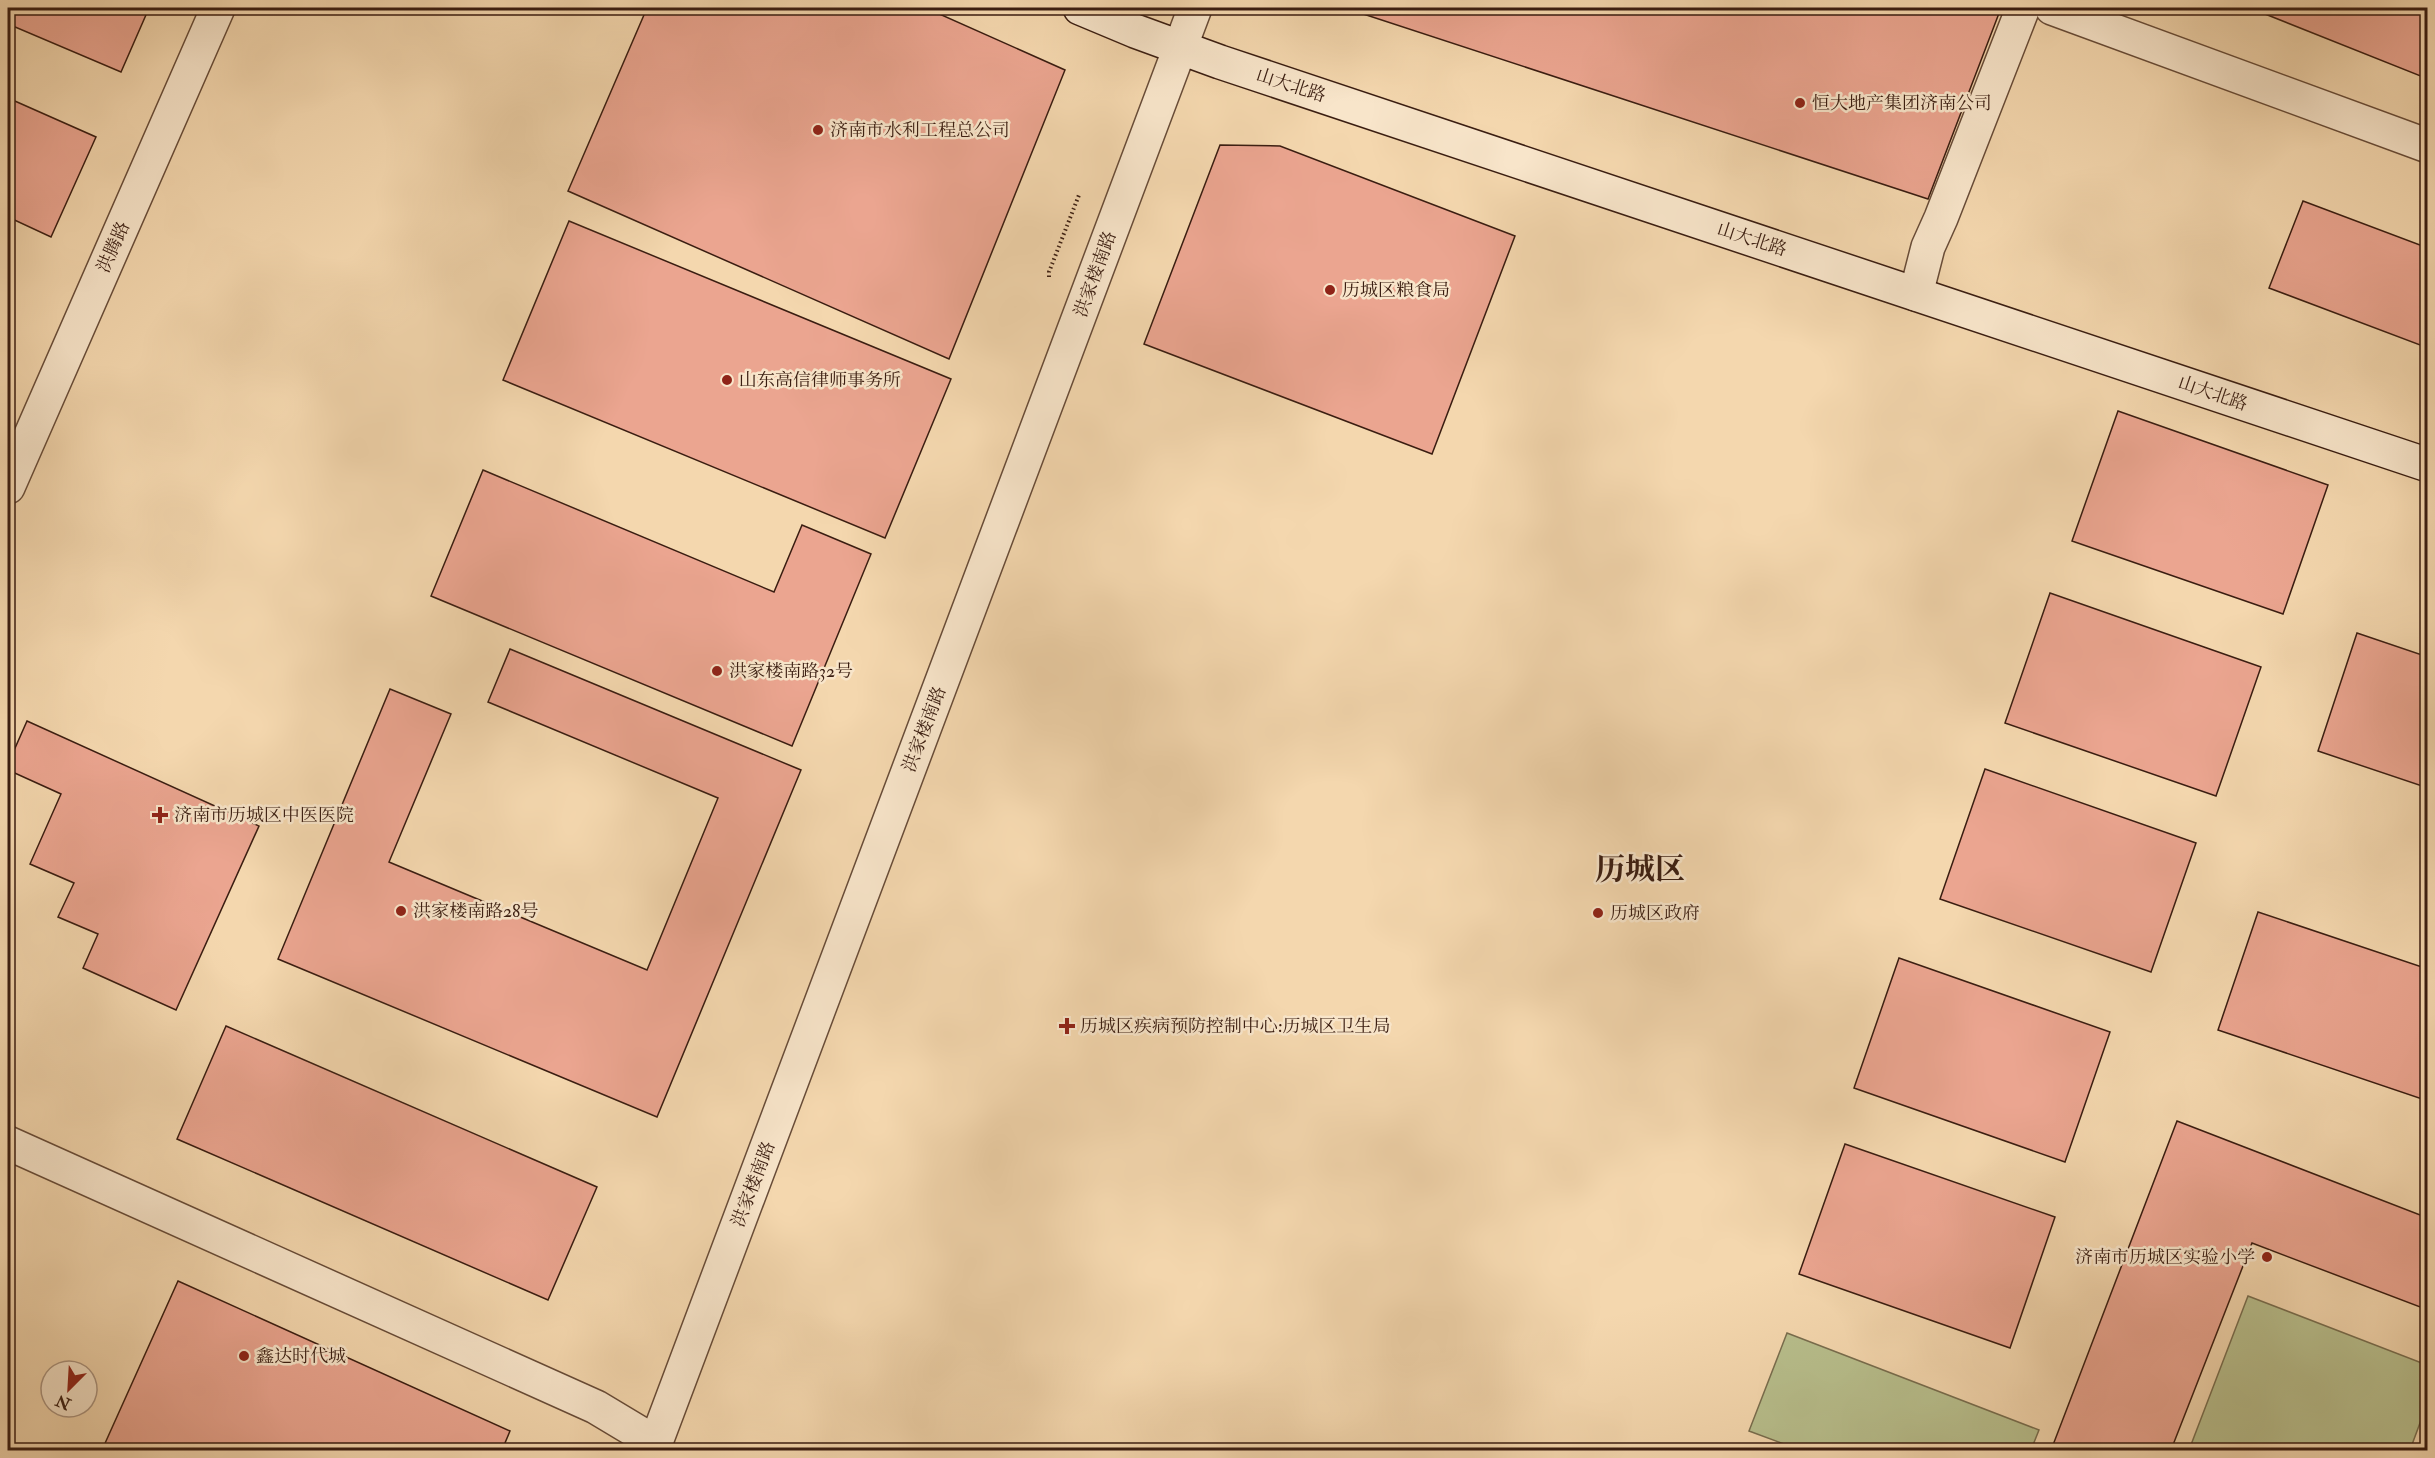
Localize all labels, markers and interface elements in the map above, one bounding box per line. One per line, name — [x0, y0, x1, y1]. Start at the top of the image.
street label: 山大北路 — [1253, 63, 1329, 108]
place label: 恒大地产集团济南公司 — [1812, 92, 1992, 115]
marker: 恒大地产集团济南公司 — [1793, 96, 1807, 110]
place label: 济南市水利工程总公司 — [830, 119, 1010, 142]
marker: 济南市水利工程总公司 — [811, 123, 825, 137]
street label: 山大北路 — [1714, 217, 1790, 262]
street label: 洪腾路 — [92, 218, 135, 277]
street label: 洪家楼南路 — [1069, 228, 1122, 320]
place label: 历城区粮食局 — [1342, 279, 1450, 302]
marker: 历城区粮食局 — [1323, 283, 1337, 297]
place label: 山东高信律师事务所 — [739, 369, 901, 392]
street label: 山大北路 — [2175, 371, 2251, 416]
marker: 山东高信律师事务所 — [720, 373, 734, 387]
place label: 洪家楼南路32号 — [729, 660, 853, 683]
marker: 洪家楼南路32号 — [710, 664, 724, 678]
street label: 洪家楼南路 — [898, 683, 951, 775]
place label: 济南市历城区中医医院 — [174, 804, 354, 827]
marker: 济南市历城区中医医院 — [151, 806, 169, 824]
district label: 历城区 — [1595, 851, 1685, 888]
place label: 洪家楼南路28号 — [413, 900, 539, 923]
place label: 历城区政府 — [1610, 902, 1700, 925]
marker: 洪家楼南路28号 — [394, 904, 408, 918]
marker: 历城区政府 — [1591, 906, 1605, 920]
place label: 历城区疾病预防控制中心:历城区卫生局 — [1080, 1015, 1390, 1038]
marker: 历城区疾病预防控制中心:历城区卫生局 — [1058, 1017, 1076, 1035]
street label: 洪家楼南路 — [727, 1138, 780, 1230]
place label: 济南市历城区实验小学 — [2075, 1246, 2255, 1269]
marker: 济南市历城区实验小学 — [2260, 1250, 2274, 1264]
place label: 鑫达时代城 — [256, 1345, 346, 1368]
marker: 鑫达时代城 — [237, 1349, 251, 1363]
north arrow — [39, 1359, 99, 1419]
text: N — [52, 1389, 75, 1414]

